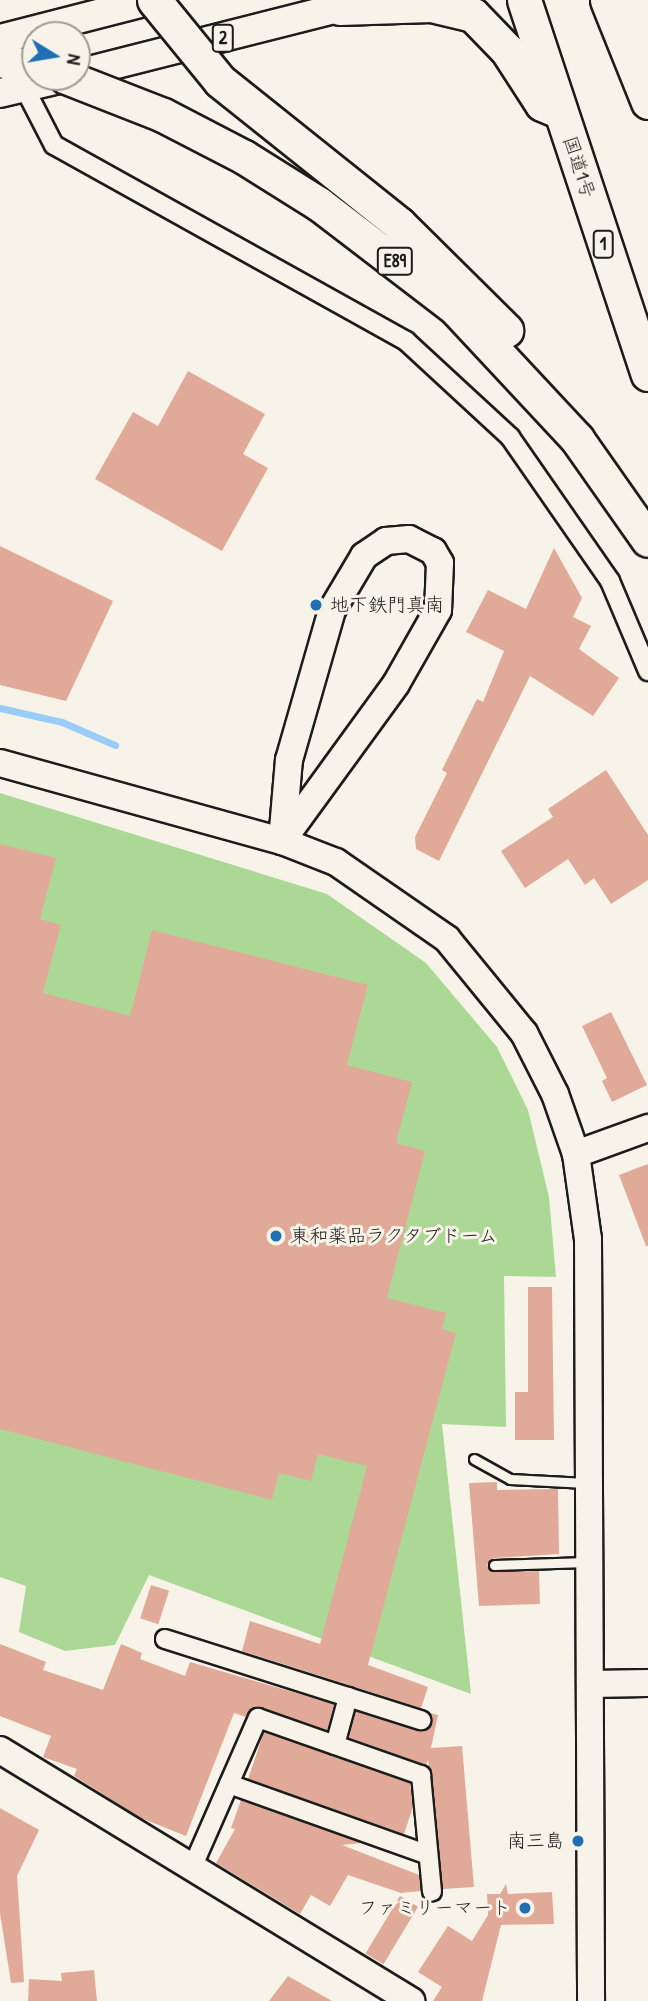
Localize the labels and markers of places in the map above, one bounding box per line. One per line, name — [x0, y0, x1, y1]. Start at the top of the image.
place label: 地下鉄門真南 — [330, 594, 444, 616]
marker: 地下鉄門真南 — [308, 597, 324, 613]
place label: 東和薬品ラクタブドーム — [290, 1225, 499, 1247]
marker: 東和薬品ラクタブドーム — [268, 1228, 284, 1244]
place label: 南三島 — [507, 1830, 564, 1852]
marker: 南三島 — [570, 1833, 586, 1849]
place label: ファミリーマート — [359, 1897, 511, 1919]
marker: ファミリーマート — [517, 1900, 533, 1916]

